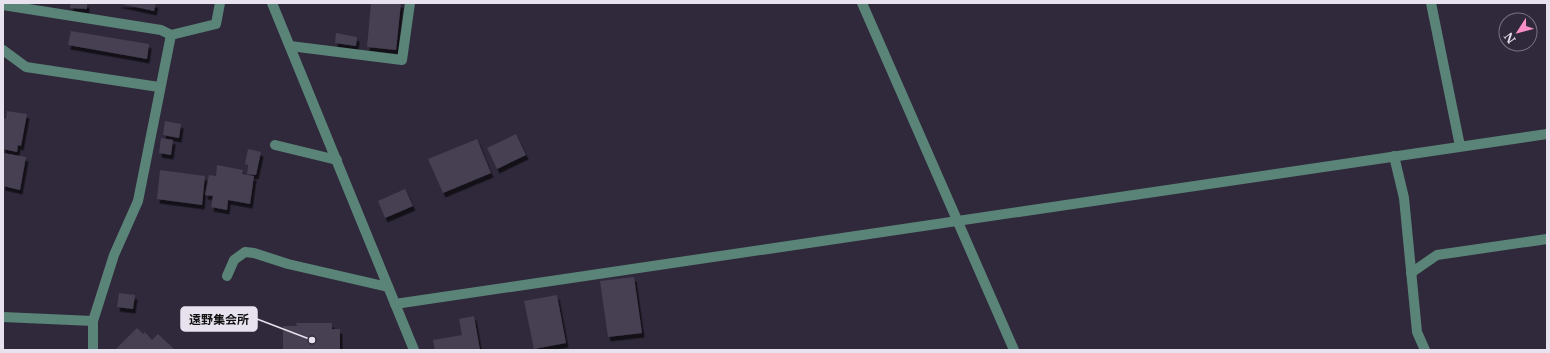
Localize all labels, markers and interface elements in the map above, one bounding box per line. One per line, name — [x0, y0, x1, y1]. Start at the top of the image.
north arrow — [1498, 12, 1538, 52]
text: N — [1501, 29, 1519, 46]
callout: 遠野集会所 — [181, 307, 257, 331]
text: 遠野集会所 — [189, 312, 249, 327]

